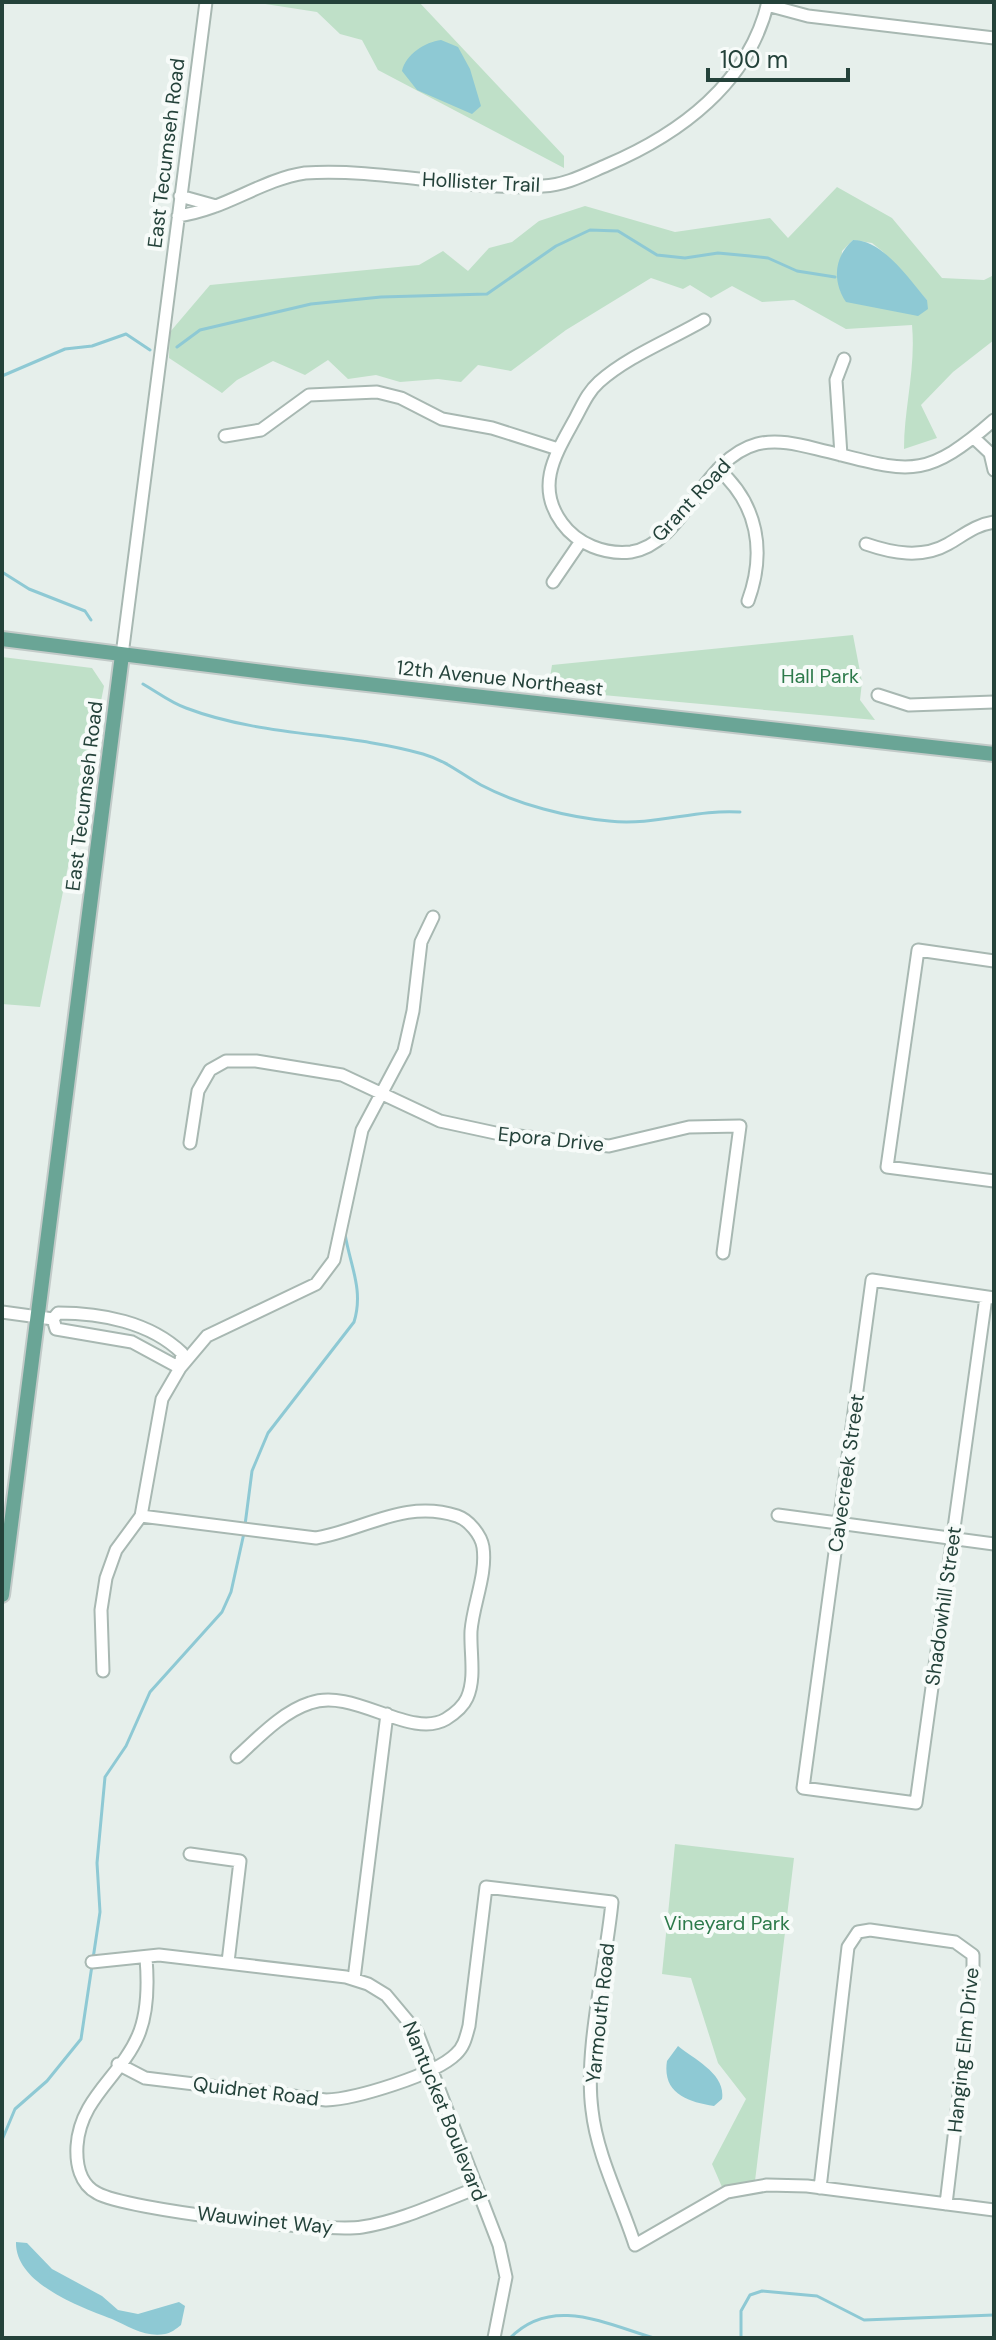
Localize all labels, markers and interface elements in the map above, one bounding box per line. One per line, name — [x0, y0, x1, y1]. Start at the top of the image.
scale bar — [708, 32, 848, 82]
text: 100 m — [720, 44, 788, 75]
street label: East Tecumseh Road — [141, 57, 191, 249]
street label: Hollister Trail — [421, 166, 541, 198]
street label: Grant Road — [646, 453, 736, 547]
street label: 12th Avenue Northeast — [395, 654, 605, 702]
park label: Hall Park — [781, 663, 859, 689]
street label: East Tecumseh Road — [59, 700, 109, 892]
street label: Epora Drive — [497, 1120, 605, 1158]
street label: Cavecreek Street — [822, 1392, 870, 1554]
street label: Shadowhill Street — [919, 1525, 967, 1687]
park label: Vineyard Park — [664, 1910, 790, 1936]
street label: Yarmouth Road — [580, 1942, 620, 2084]
street label: Hanging Elm Drive — [941, 1966, 985, 2134]
street label: Nantucket Boulevard — [397, 2017, 493, 2205]
street label: Quidnet Road — [192, 2070, 320, 2112]
street label: Wauwinet Way — [196, 2200, 334, 2240]

